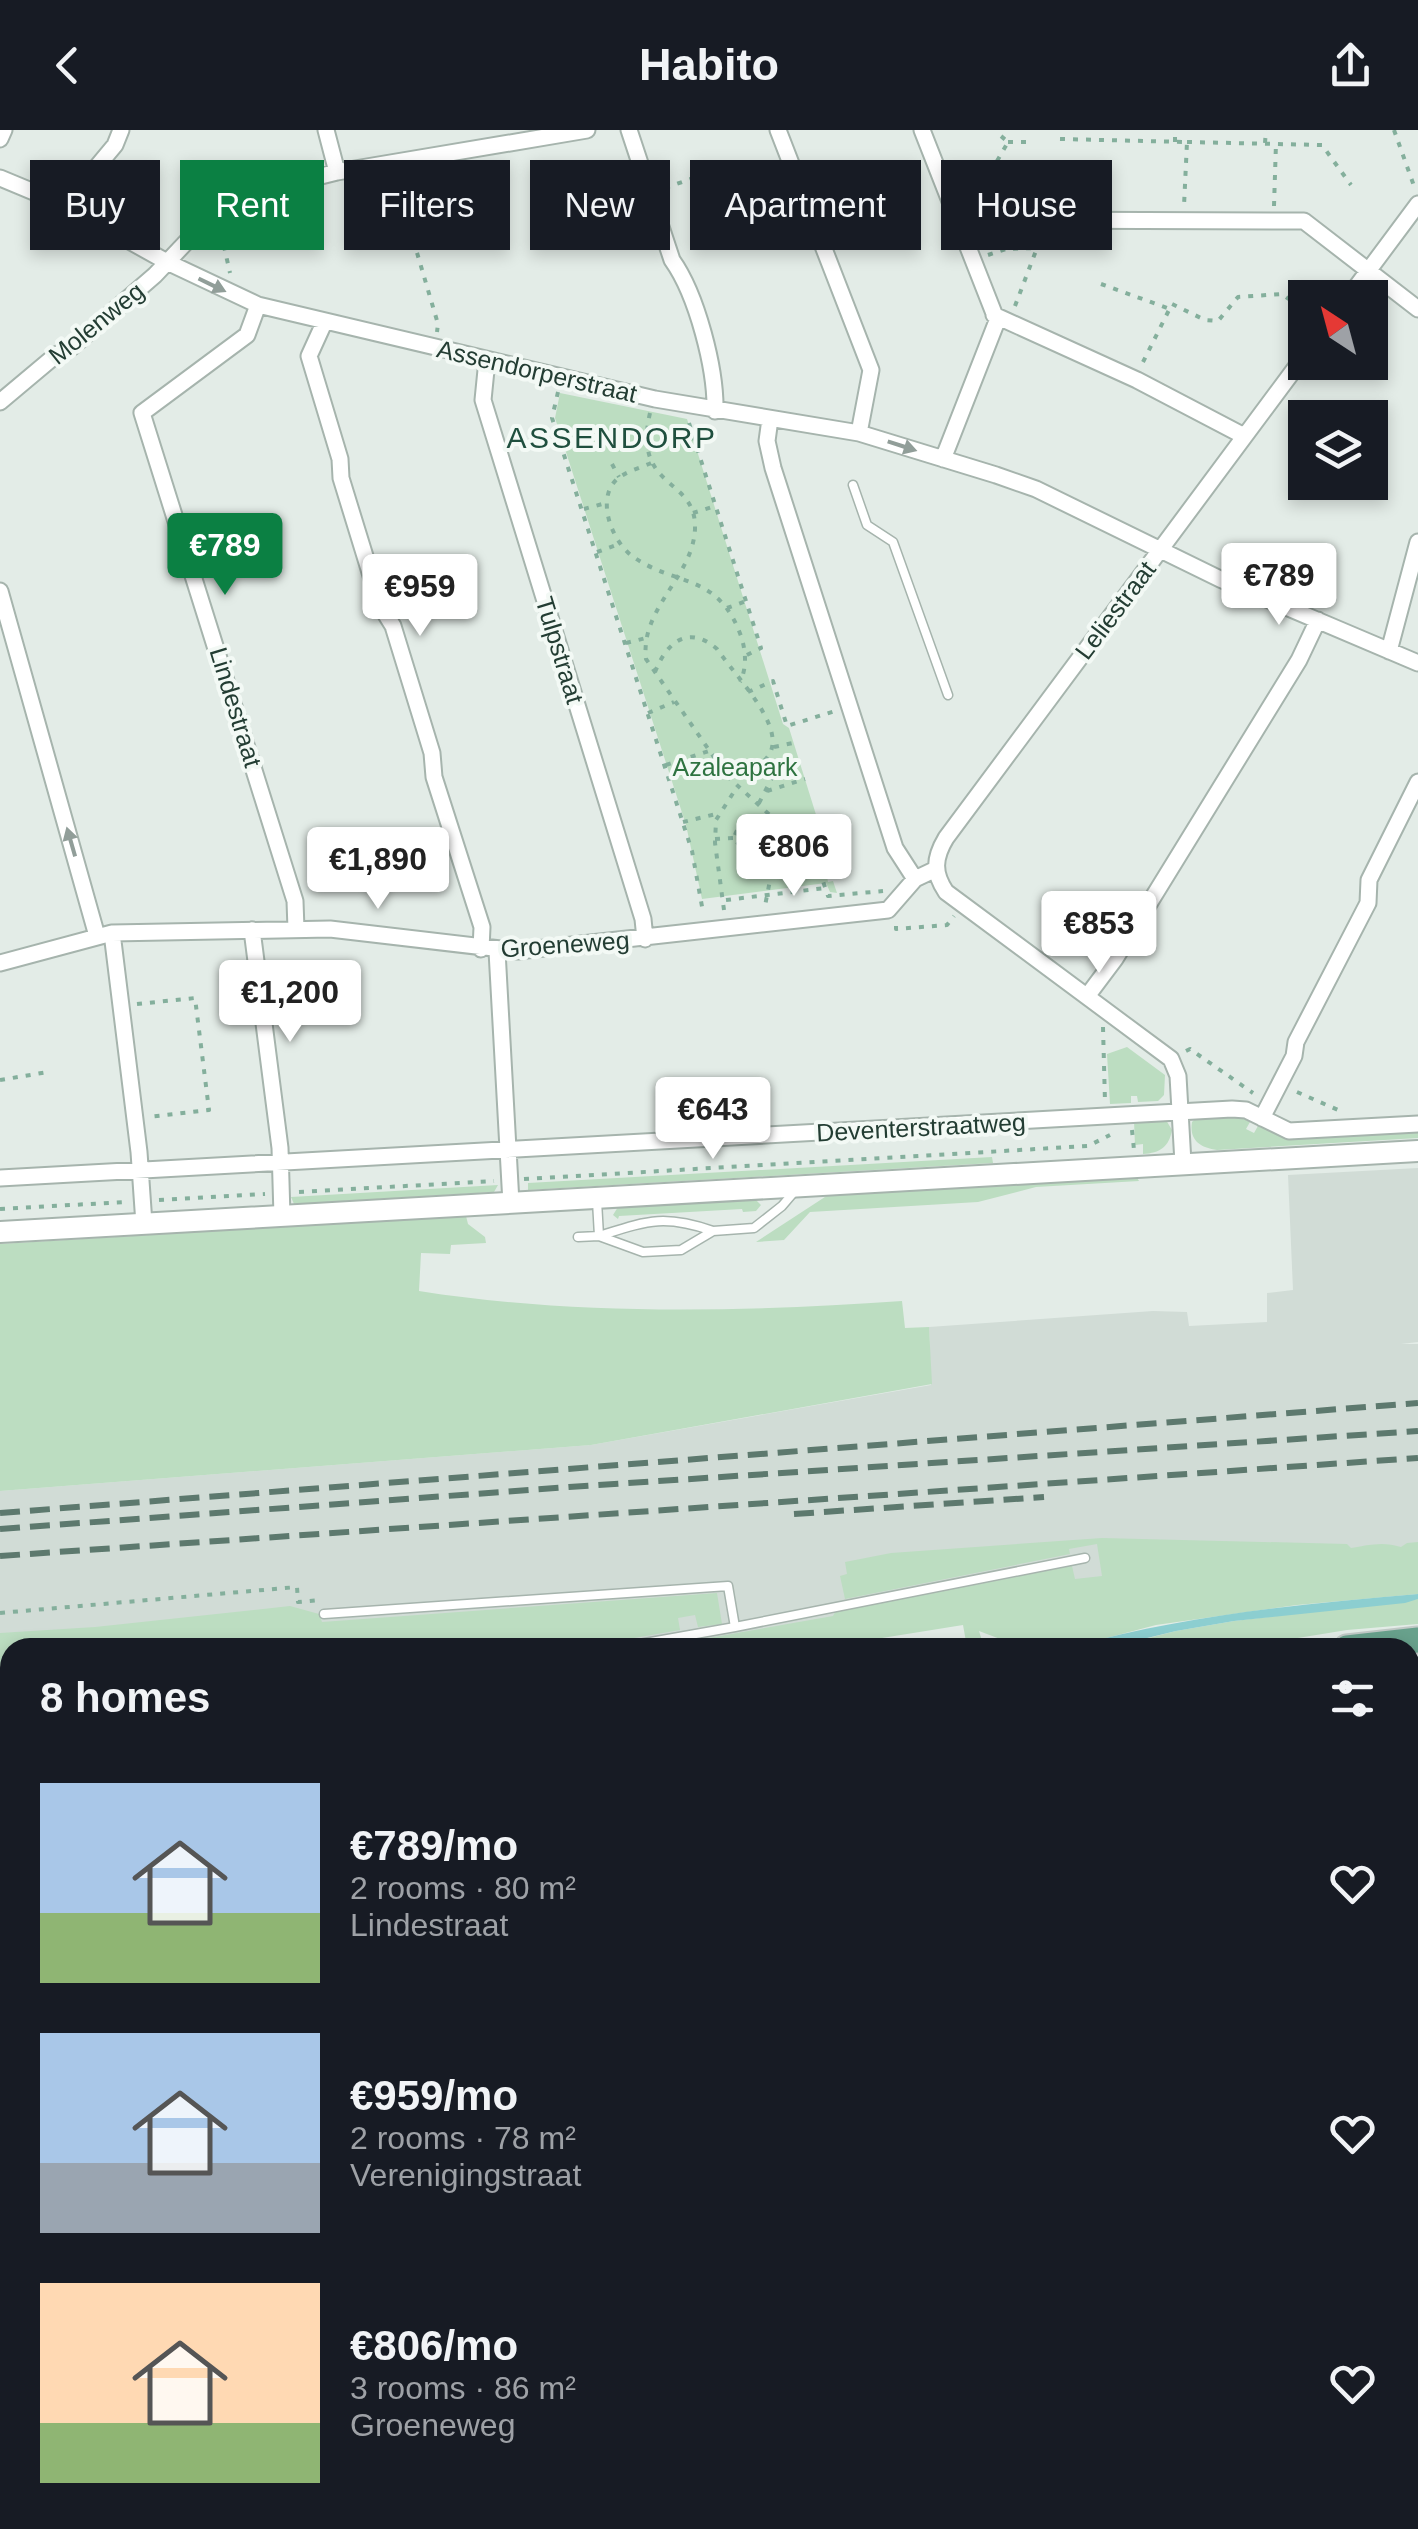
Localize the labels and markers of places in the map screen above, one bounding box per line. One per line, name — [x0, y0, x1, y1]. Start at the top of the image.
pin: €789 — [166, 513, 284, 598]
pin: €789 — [1220, 543, 1338, 628]
pin: €959 — [361, 554, 479, 639]
pin: €806 — [735, 814, 853, 899]
pin: €1,890 — [297, 827, 459, 912]
pin: €853 — [1040, 891, 1158, 976]
pin: €1,200 — [209, 960, 371, 1045]
pin: €643 — [654, 1077, 772, 1162]

